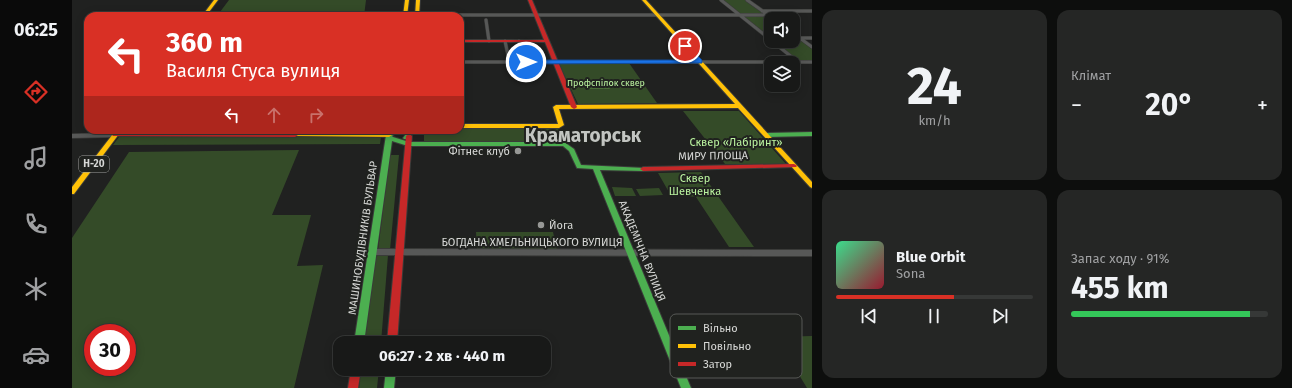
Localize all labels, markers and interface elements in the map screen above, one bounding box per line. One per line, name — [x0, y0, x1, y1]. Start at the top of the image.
map controls — [764, 12, 800, 92]
button: sound — [764, 12, 800, 48]
text: 06:25 — [14, 19, 58, 41]
text: 360 m — [166, 26, 243, 59]
icon: left — [100, 28, 152, 80]
pin — [668, 29, 702, 63]
icon: arrive — [674, 35, 696, 57]
position arrow — [505, 41, 547, 83]
text: 24 — [907, 55, 962, 118]
button: layers — [764, 56, 800, 92]
text: Василя Стуса вулиця — [166, 60, 340, 82]
text: Клімат — [1071, 68, 1111, 83]
icon: directions — [22, 78, 50, 106]
park label: Профспілок сквер — [567, 78, 645, 88]
text: 20° — [1145, 87, 1194, 123]
text: − — [1071, 92, 1082, 119]
text: + — [1257, 92, 1268, 119]
icon: left — [221, 104, 243, 126]
icon: ahead — [263, 104, 285, 126]
icon: right — [305, 104, 327, 126]
text: km/h — [918, 113, 951, 128]
district label: Краматорськ — [525, 124, 642, 147]
park label: Сквер «Лабіринт» — [689, 136, 783, 149]
icon: music — [22, 144, 50, 172]
place label: Фітнес клуб — [448, 145, 510, 158]
marker: Фітнес клуб — [513, 146, 523, 156]
street label: МИРУ ПЛОЩА — [678, 149, 749, 163]
road number: Н-20 — [79, 156, 109, 172]
street label: МАШИНОБУДІВНИКІВ БУЛЬВАР — [346, 160, 380, 316]
park label: Сквер Шевченка — [669, 172, 721, 198]
street label: АКАДЕМІЧНА ВУЛИЦЯ — [616, 199, 668, 303]
icon: phone — [22, 210, 50, 238]
place label: Йога — [549, 219, 573, 232]
marker: Йога — [536, 220, 546, 230]
street label: БОГДАНА ХМЕЛЬНИЦЬКОГО ВУЛИЦЯ — [441, 236, 623, 249]
text: Blue Orbit — [896, 248, 965, 266]
text: Запас ходу · 91% — [1071, 251, 1170, 266]
text: Sona — [896, 266, 925, 281]
text: 455 km — [1071, 270, 1169, 306]
icon: climate — [22, 275, 50, 303]
icon: previous — [858, 305, 880, 327]
icon: pause — [923, 305, 945, 327]
icon: next — [989, 305, 1011, 327]
legend — [670, 314, 802, 378]
text: Вільно — [703, 322, 738, 335]
speed limit sign: 30 — [84, 324, 136, 376]
text: Повільно — [703, 340, 751, 353]
icon: car — [22, 341, 50, 369]
text: 06:27 · 2 хв · 440 m — [379, 347, 505, 365]
text: Затор — [703, 358, 732, 371]

